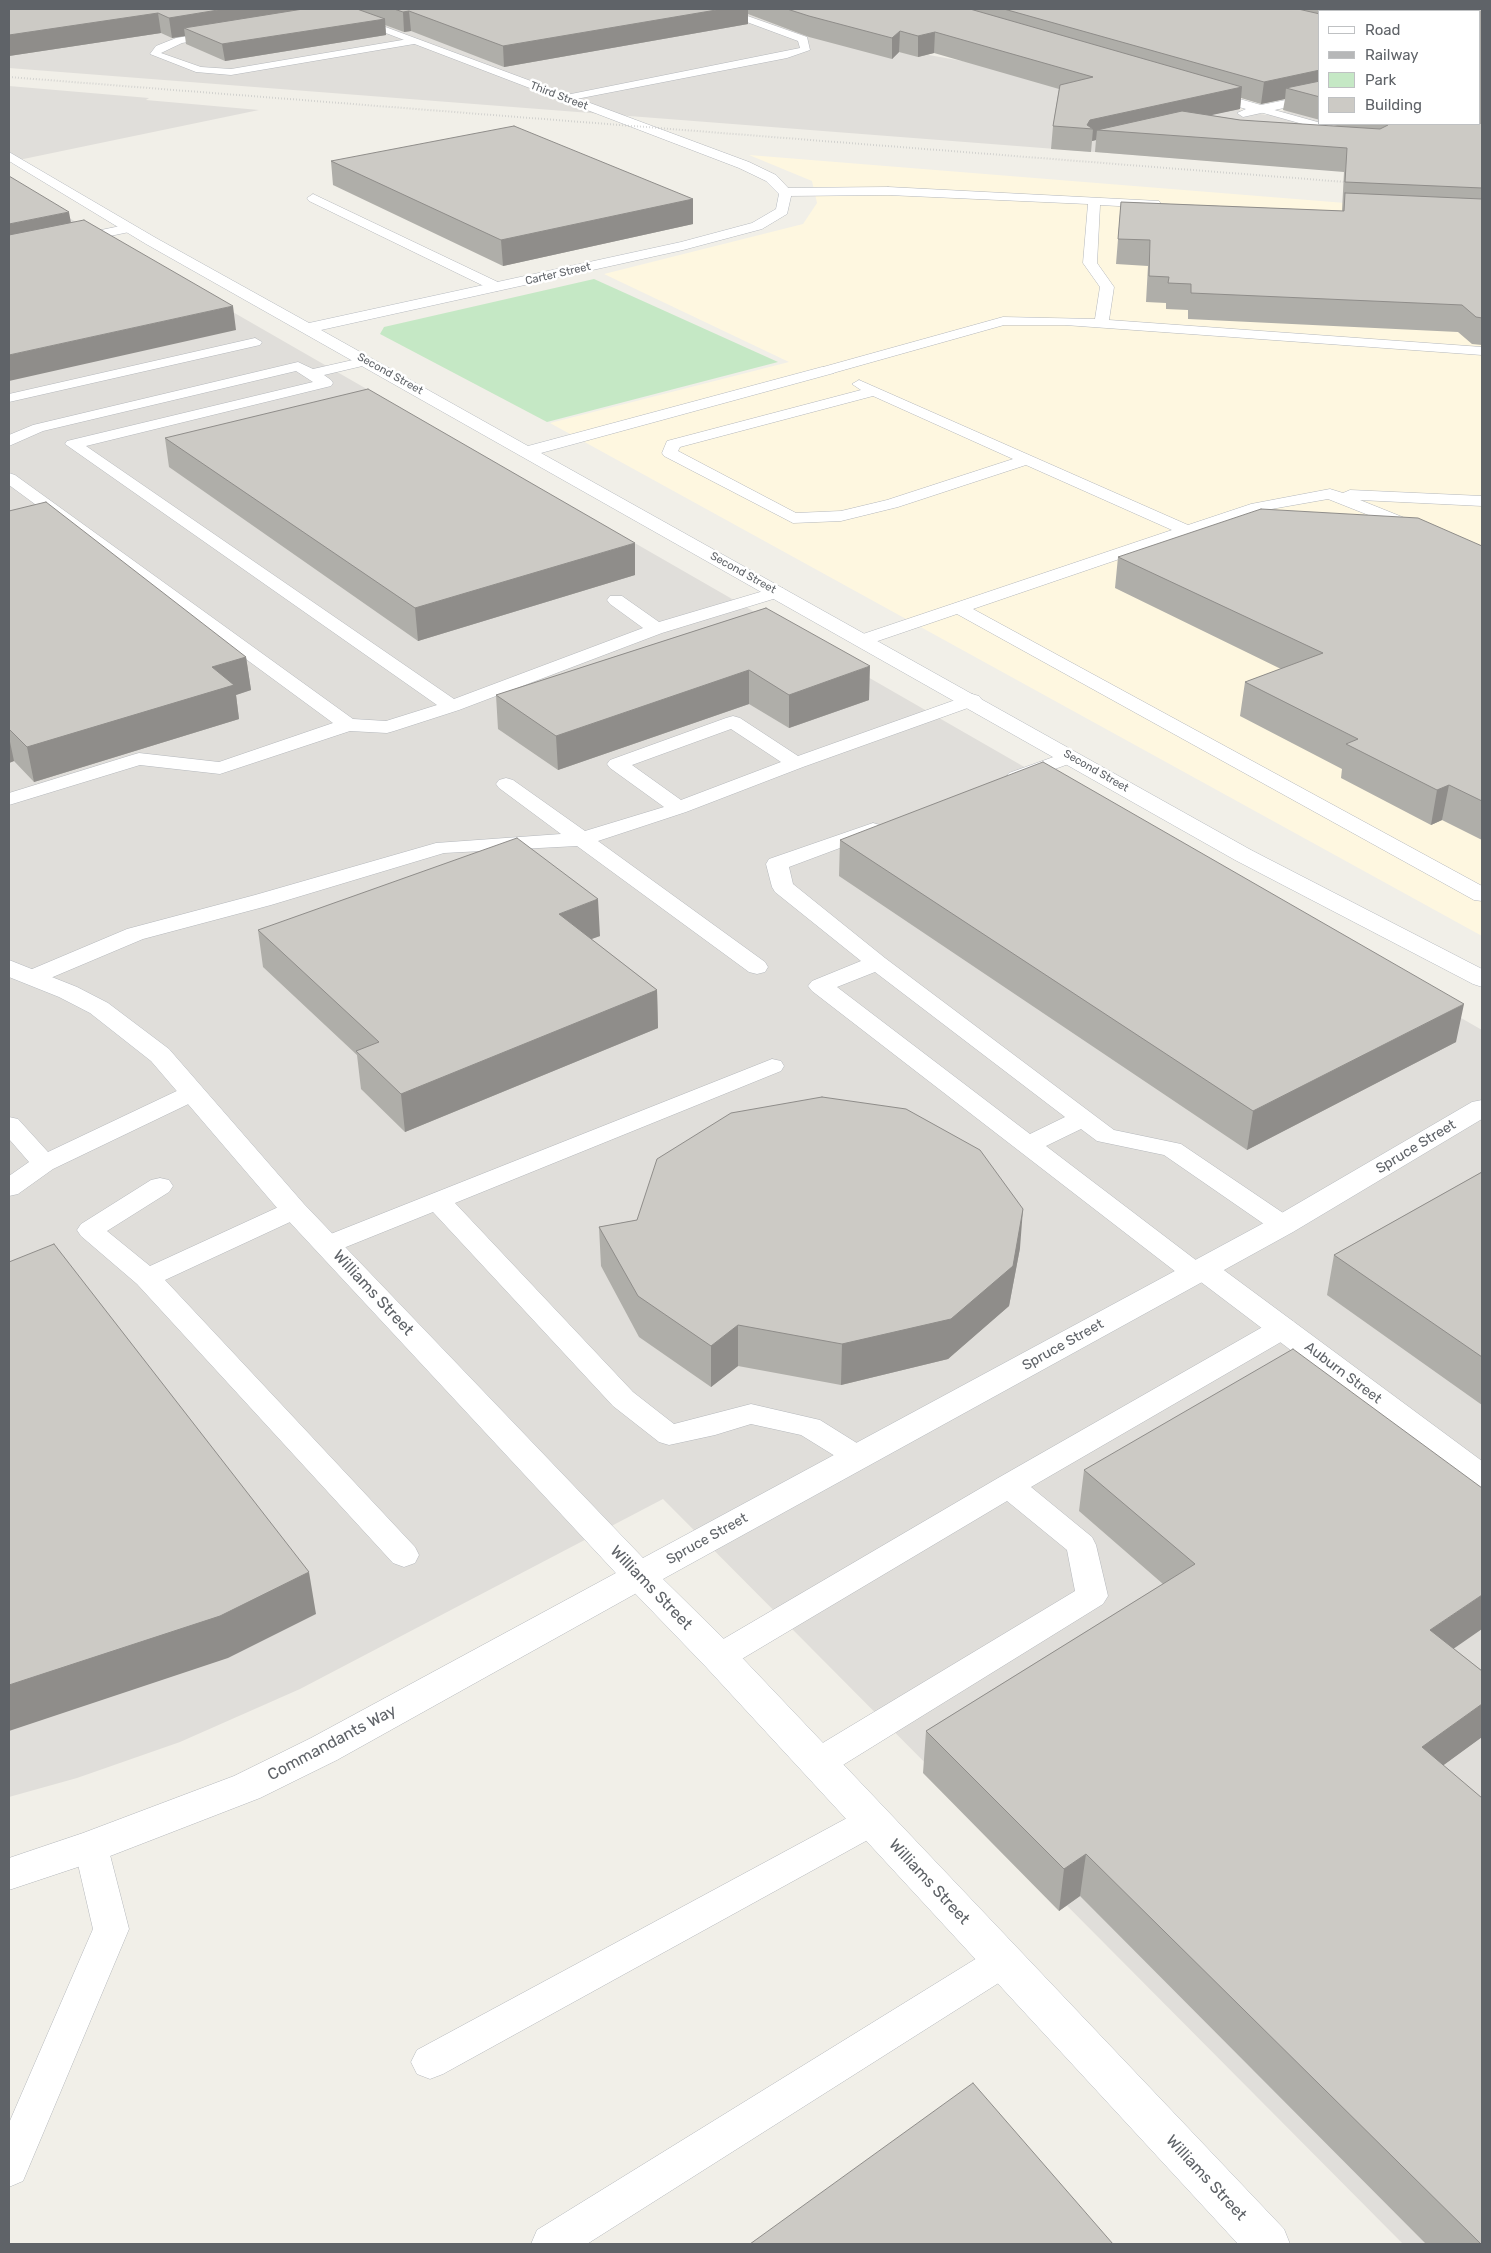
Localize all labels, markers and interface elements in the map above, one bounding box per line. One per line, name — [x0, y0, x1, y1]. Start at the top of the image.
legend — [1318, 10, 1481, 125]
text: Road — [1365, 21, 1401, 39]
text: Railway — [1365, 46, 1419, 64]
text: Park — [1365, 71, 1396, 89]
street label: Third Street — [528, 79, 590, 113]
text: Building — [1365, 96, 1422, 114]
street label: Carter Street — [524, 260, 592, 288]
street label: Second Street — [355, 351, 425, 397]
street label: Second Street — [708, 550, 778, 596]
street label: Second Street — [1061, 747, 1131, 795]
street label: Spruce Street — [1373, 1117, 1459, 1177]
street label: Williams Street — [329, 1246, 417, 1340]
street label: Spruce Street — [1019, 1316, 1107, 1374]
street label: Auburn Street — [1301, 1339, 1385, 1407]
street label: Spruce Street — [663, 1510, 751, 1568]
street label: Williams Street — [606, 1542, 696, 1634]
street label: Commandants Way — [264, 1701, 400, 1785]
street label: Williams Street — [885, 1835, 973, 1929]
street label: Williams Street — [1162, 2131, 1250, 2225]

